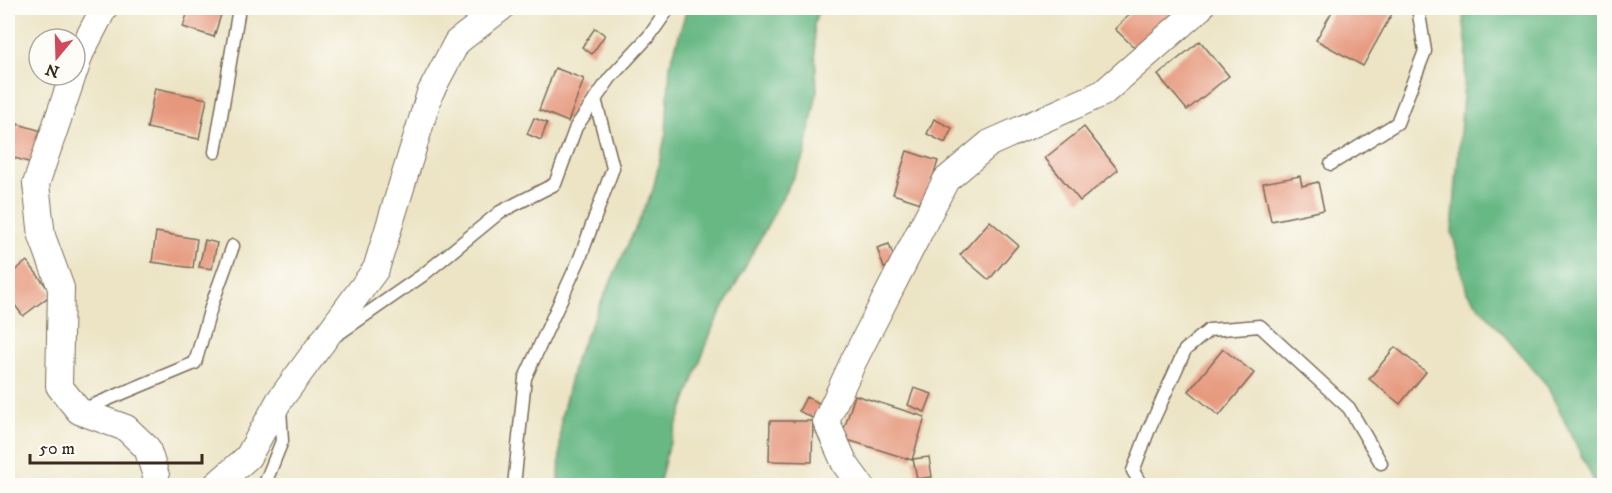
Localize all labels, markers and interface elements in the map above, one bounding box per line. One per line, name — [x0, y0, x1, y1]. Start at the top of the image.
north arrow — [27, 27, 87, 87]
text: N — [43, 59, 62, 82]
scale bar — [30, 427, 202, 465]
text: 50 m — [39, 438, 75, 460]

